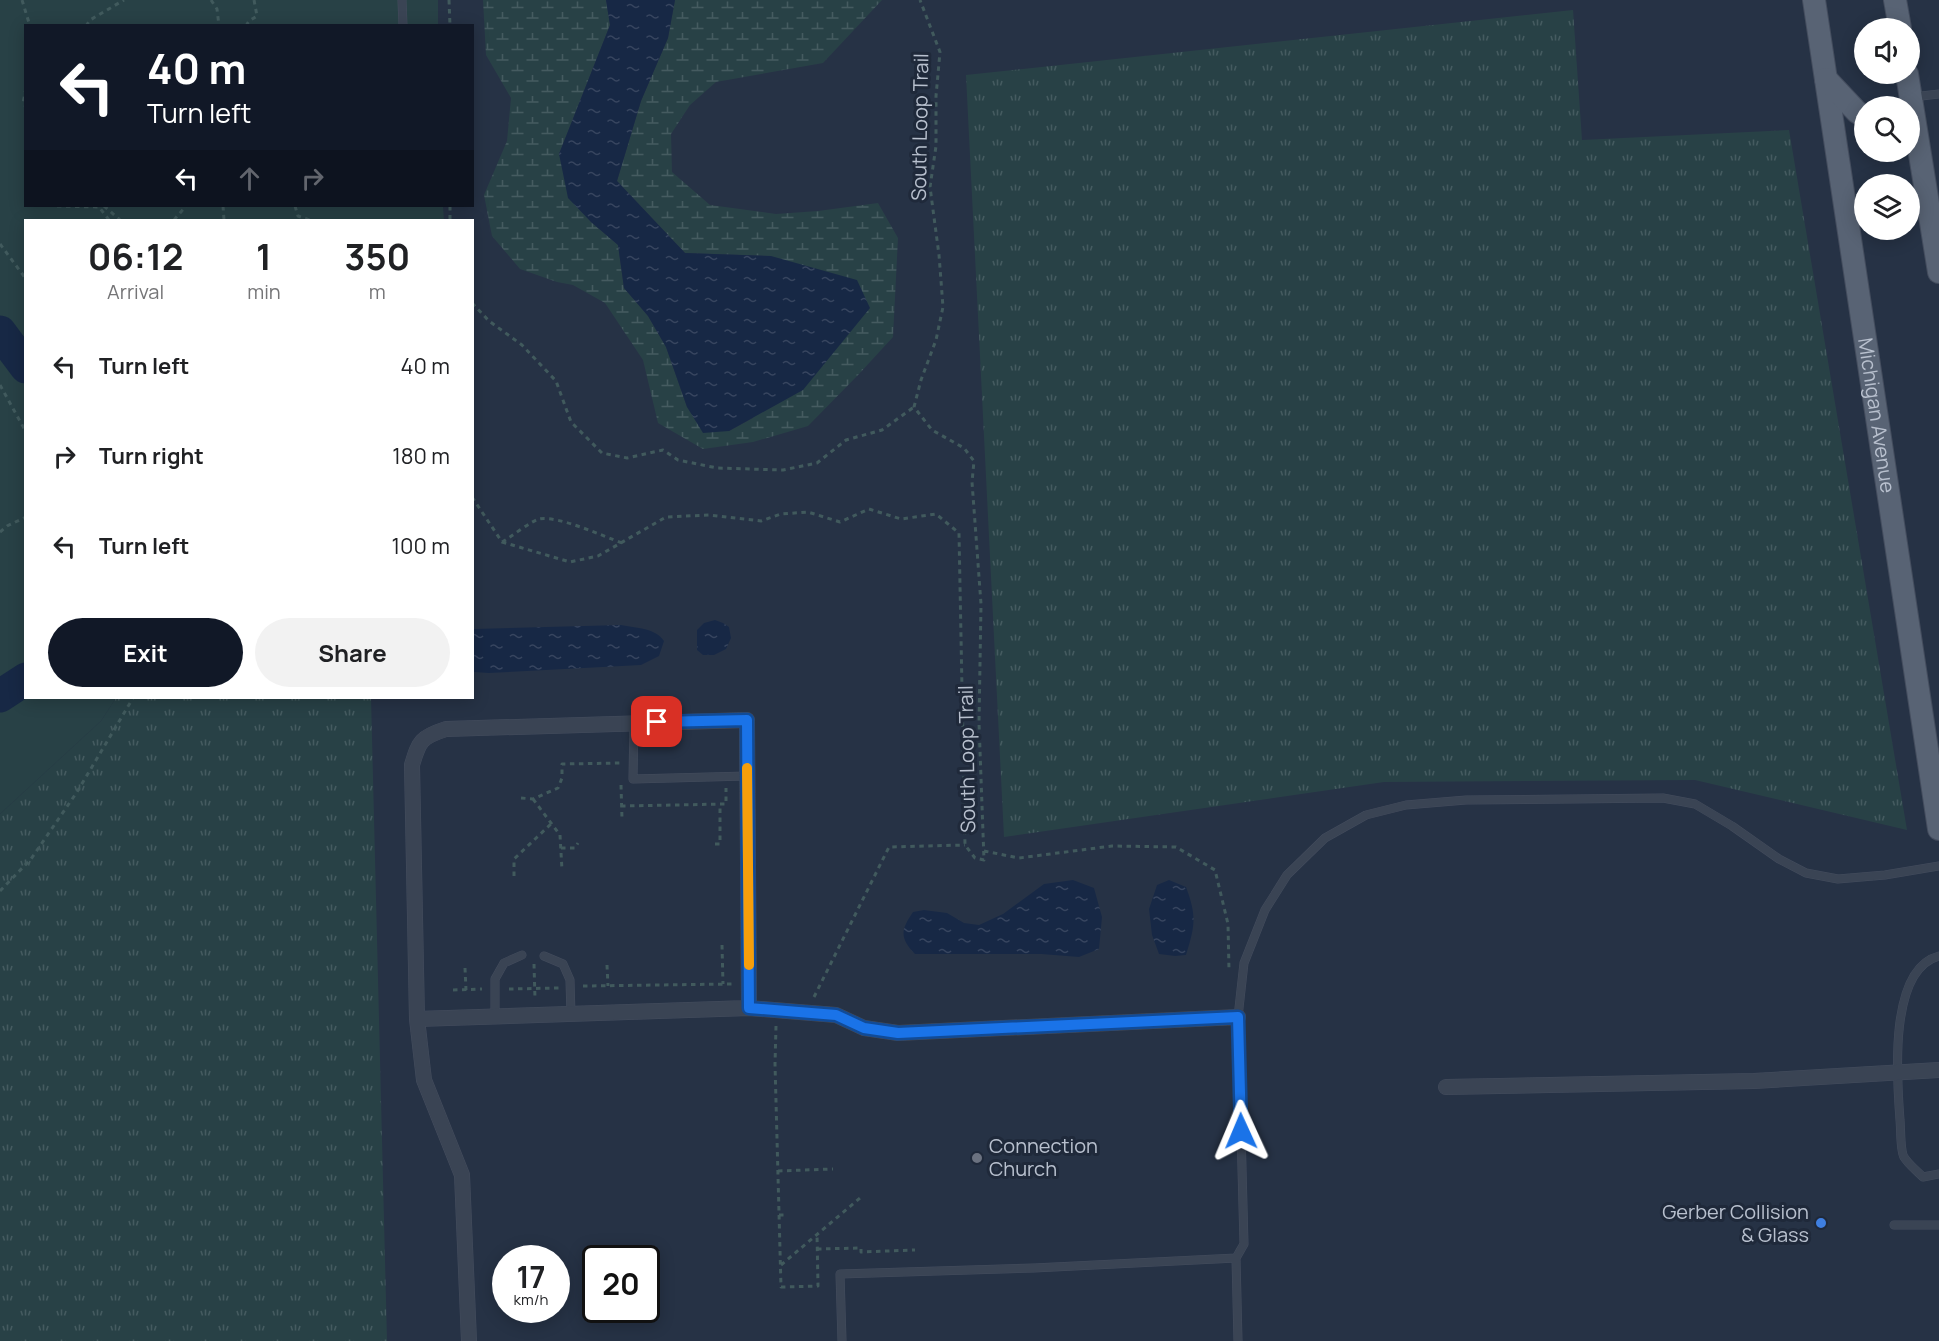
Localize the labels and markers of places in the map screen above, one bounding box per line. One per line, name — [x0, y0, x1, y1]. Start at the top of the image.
pin — [631, 696, 682, 747]
place label: Connection Church — [989, 1132, 1098, 1182]
marker: Connection Church — [970, 1151, 984, 1165]
place label: Gerber Collision & Glass — [1662, 1198, 1809, 1248]
marker: Gerber Collision & Glass — [1814, 1216, 1828, 1230]

